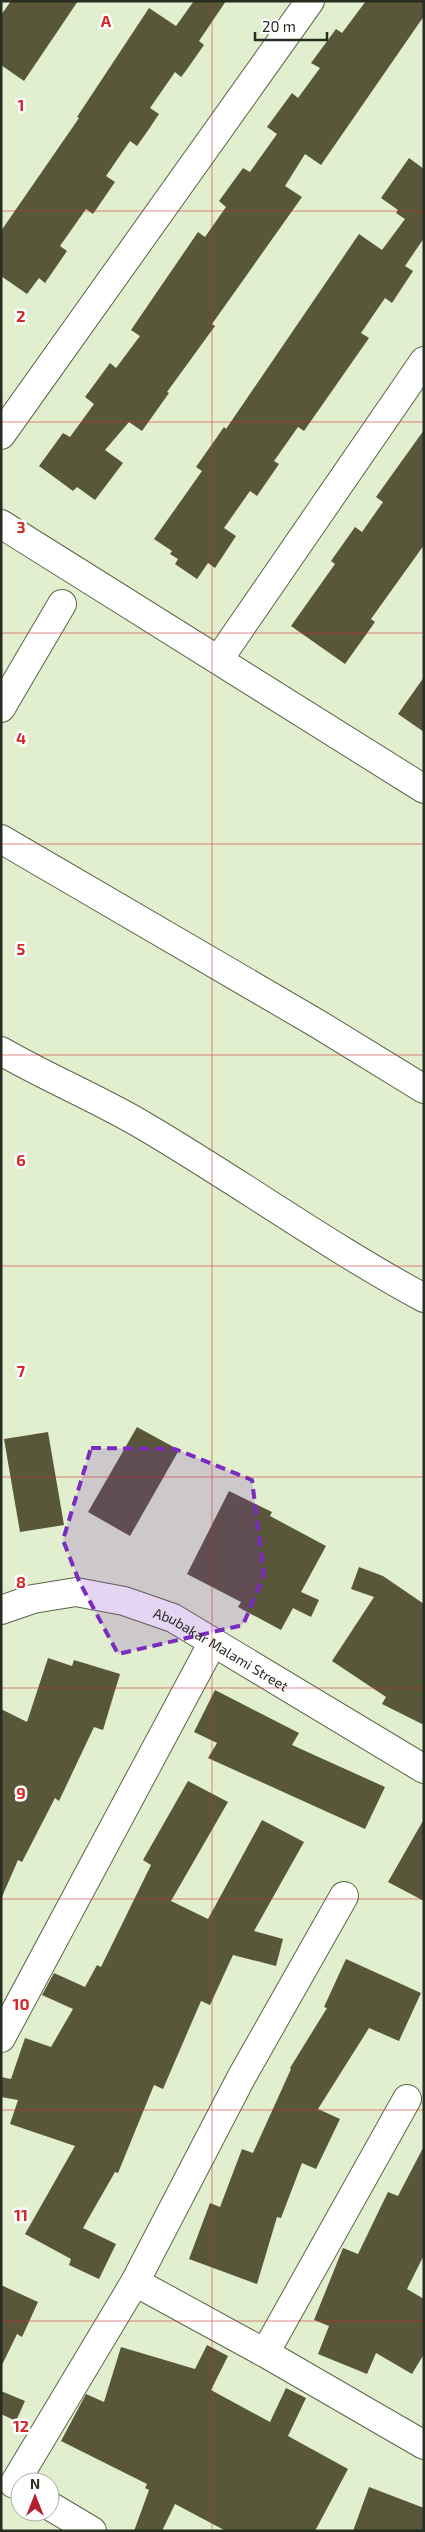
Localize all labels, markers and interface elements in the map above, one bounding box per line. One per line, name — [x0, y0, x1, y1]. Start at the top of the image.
scale bar — [255, 10, 328, 42]
text: A — [101, 11, 112, 30]
text: 20 m — [262, 17, 296, 35]
text: 1 — [18, 95, 24, 114]
text: 2 — [16, 306, 26, 325]
text: 3 — [16, 517, 26, 536]
text: 4 — [16, 728, 26, 747]
text: 5 — [17, 939, 26, 958]
text: 6 — [16, 1150, 26, 1169]
text: 7 — [17, 1361, 26, 1380]
text: 8 — [16, 1572, 26, 1591]
street label: Abubakar Malami Street — [152, 1603, 292, 1694]
text: 9 — [16, 1783, 26, 1802]
text: 10 — [12, 1994, 30, 2013]
text: 11 — [14, 2205, 28, 2224]
text: 12 — [13, 2416, 29, 2435]
north arrow — [10, 2472, 60, 2522]
text: N — [30, 2475, 40, 2492]

